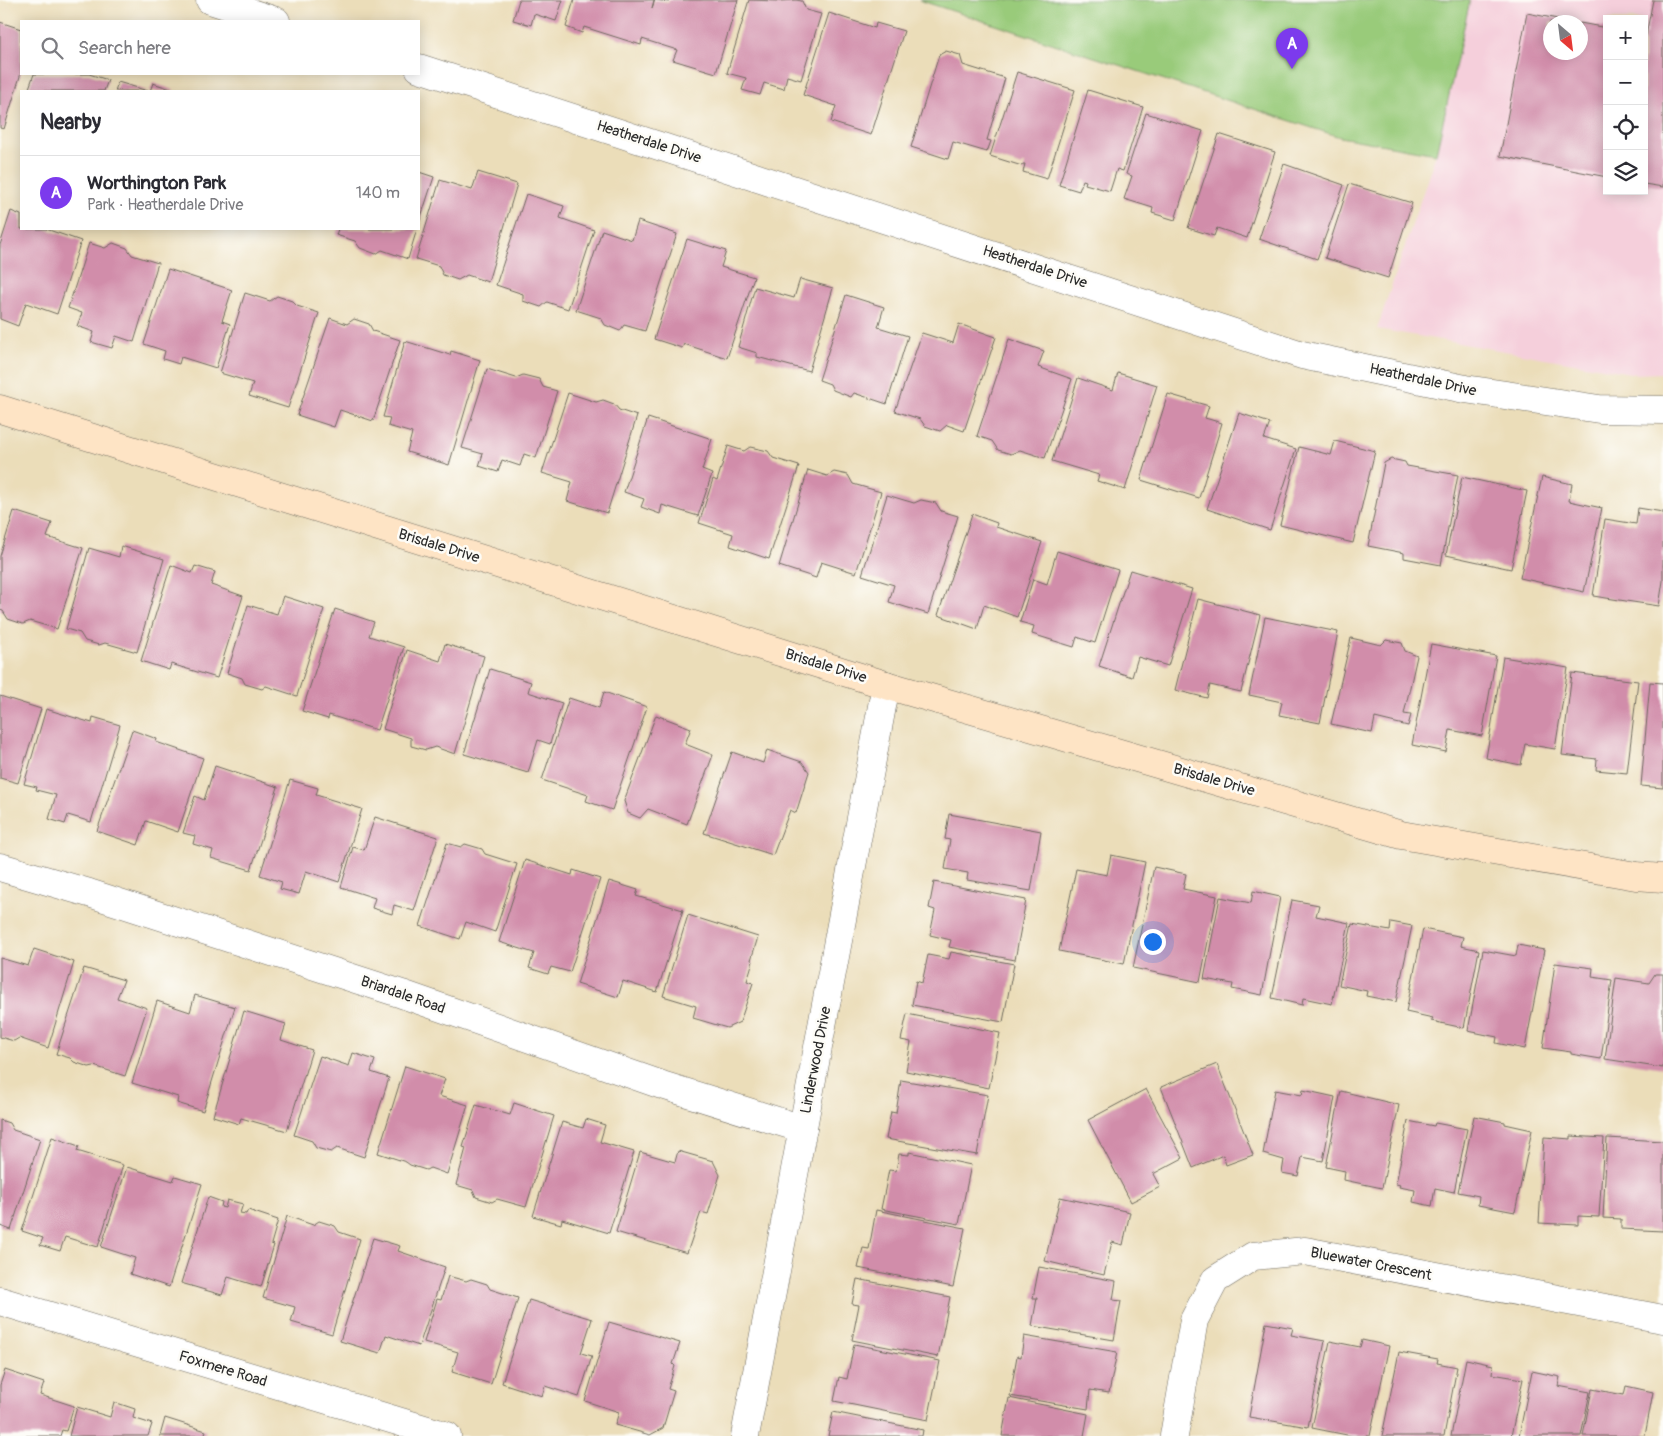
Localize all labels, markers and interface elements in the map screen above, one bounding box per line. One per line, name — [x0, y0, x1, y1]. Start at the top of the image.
north arrow — [1543, 15, 1588, 60]
map controls — [1603, 15, 1648, 195]
button: + — [1603, 15, 1648, 60]
search box — [20, 20, 420, 75]
pin: A — [1276, 28, 1308, 69]
icon: search — [38, 34, 66, 62]
text: Search here — [78, 36, 171, 60]
button: − — [1603, 60, 1648, 105]
button: locate — [1603, 105, 1648, 150]
text: Nearby — [40, 109, 101, 136]
street label: Heatherdale Drive — [594, 116, 704, 168]
button: layers — [1603, 150, 1648, 195]
text: Worthington Park — [87, 171, 226, 195]
text: A — [51, 183, 61, 203]
text: 140 m — [356, 183, 400, 203]
text: Park · Heatherdale Drive — [87, 195, 243, 215]
street label: Heatherdale Drive — [980, 241, 1090, 293]
street label: Heatherdale Drive — [1368, 359, 1479, 401]
street label: Brisdale Drive — [396, 525, 482, 568]
street label: Brisdale Drive — [783, 645, 869, 688]
street label: Brisdale Drive — [1171, 759, 1257, 801]
your location — [1140, 929, 1166, 955]
street label: Briardale Road — [358, 972, 448, 1018]
street label: Linderwood Drive — [796, 1004, 836, 1115]
street label: Bluewater Crescent — [1309, 1243, 1434, 1285]
street label: Foxmere Road — [177, 1347, 269, 1391]

